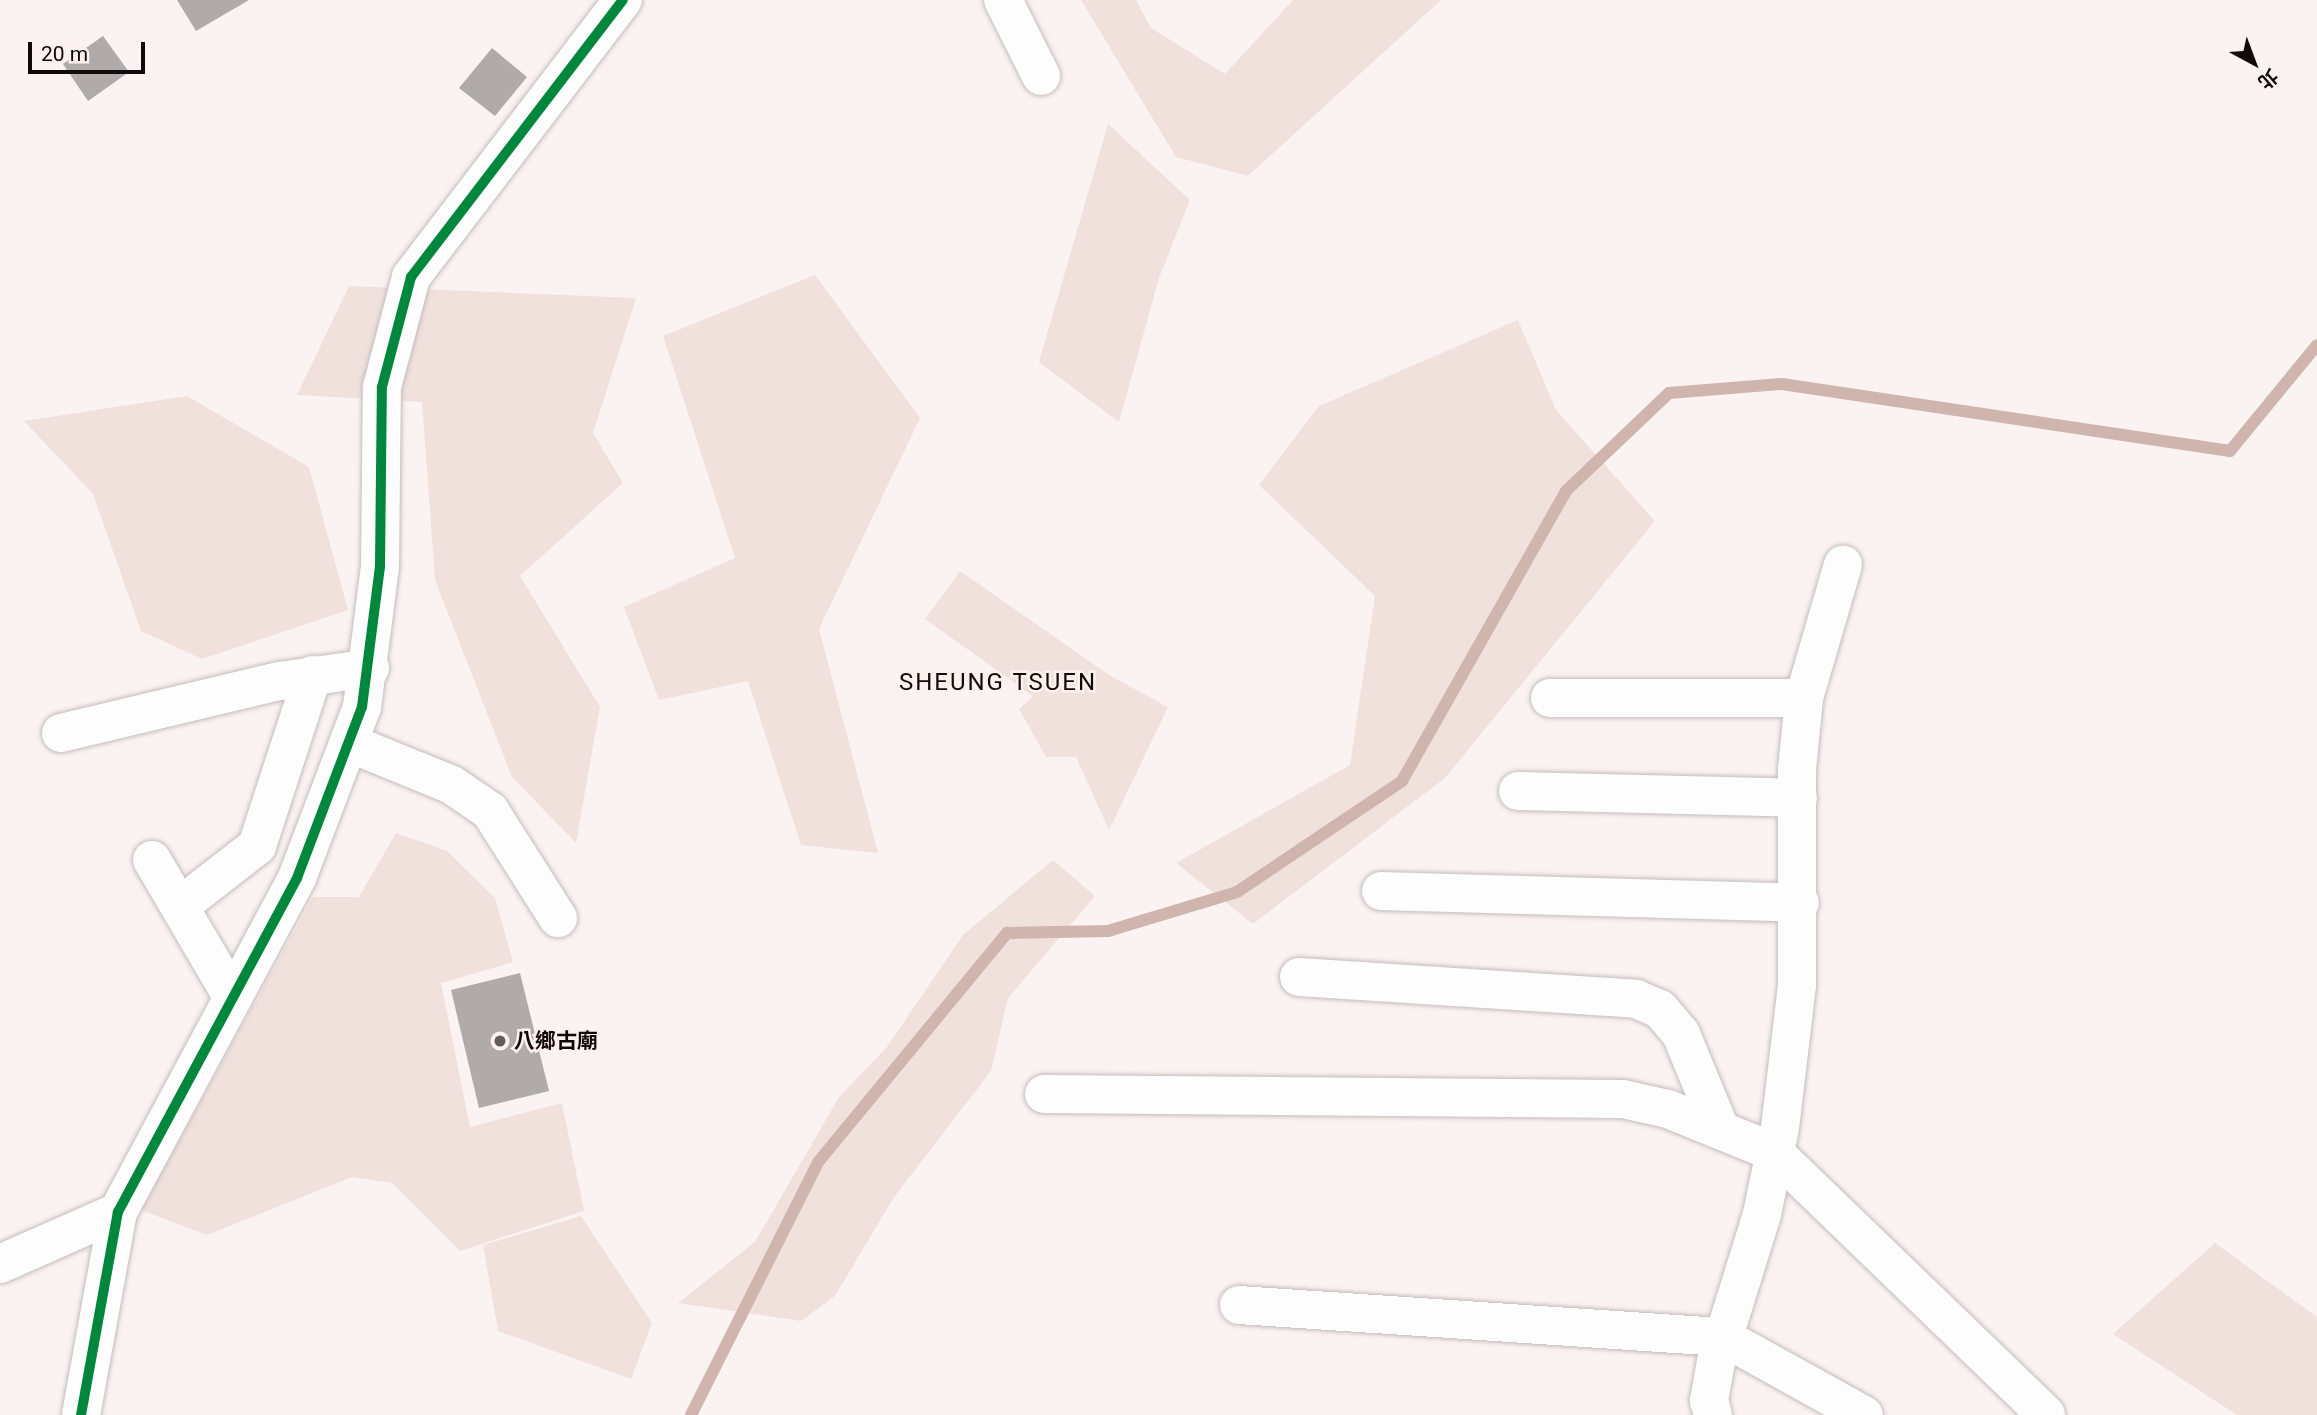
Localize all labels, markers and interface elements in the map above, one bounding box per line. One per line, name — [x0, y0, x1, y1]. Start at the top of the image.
scale bar — [32, 28, 149, 72]
north arrow — [2219, 28, 2289, 98]
text: 20 m — [41, 42, 88, 66]
text: 北 — [2253, 64, 2283, 94]
district label: SHEUNG TSUEN — [900, 669, 1096, 697]
place label: 八鄉古廟 — [514, 1028, 598, 1054]
marker: 八鄉古廟 — [492, 1033, 508, 1049]

